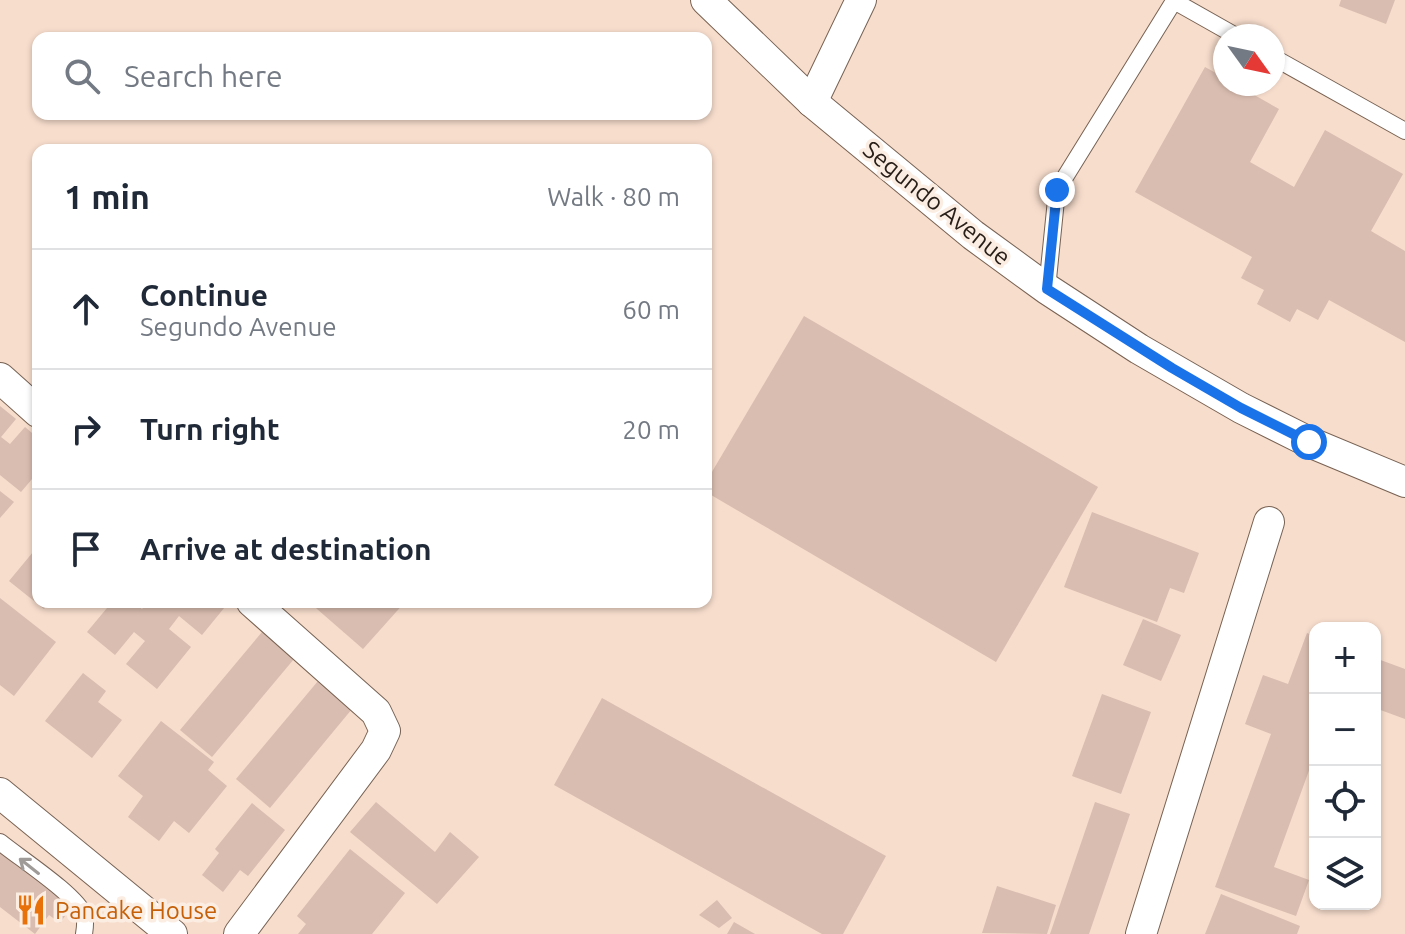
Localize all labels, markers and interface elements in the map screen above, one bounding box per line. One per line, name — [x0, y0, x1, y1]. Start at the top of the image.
north arrow — [1213, 24, 1285, 96]
search box — [32, 32, 712, 120]
icon: search — [60, 54, 104, 98]
text: Search here — [124, 59, 283, 93]
street label: Segundo Avenue — [858, 135, 1016, 271]
route end — [1039, 172, 1075, 208]
text: 1 min — [64, 177, 150, 215]
text: Walk · 80 m — [547, 182, 680, 211]
text: Continue — [140, 278, 268, 312]
icon: ahead — [64, 287, 108, 331]
text: 60 m — [622, 295, 680, 324]
text: Segundo Avenue — [140, 312, 337, 341]
icon: right — [64, 407, 108, 451]
text: Turn right — [140, 412, 280, 446]
text: 20 m — [622, 415, 680, 444]
route start — [1291, 424, 1327, 460]
icon: arrive — [64, 527, 108, 571]
text: Arrive at destination — [140, 532, 432, 566]
map controls — [1309, 622, 1381, 910]
button: + — [1309, 622, 1381, 694]
button: − — [1309, 694, 1381, 766]
button: locate — [1309, 766, 1381, 838]
button: layers — [1309, 838, 1381, 910]
one-way arrow — [19, 857, 41, 874]
restaurant icon: Pancake House — [14, 893, 48, 927]
place label: Pancake House — [55, 897, 217, 924]

